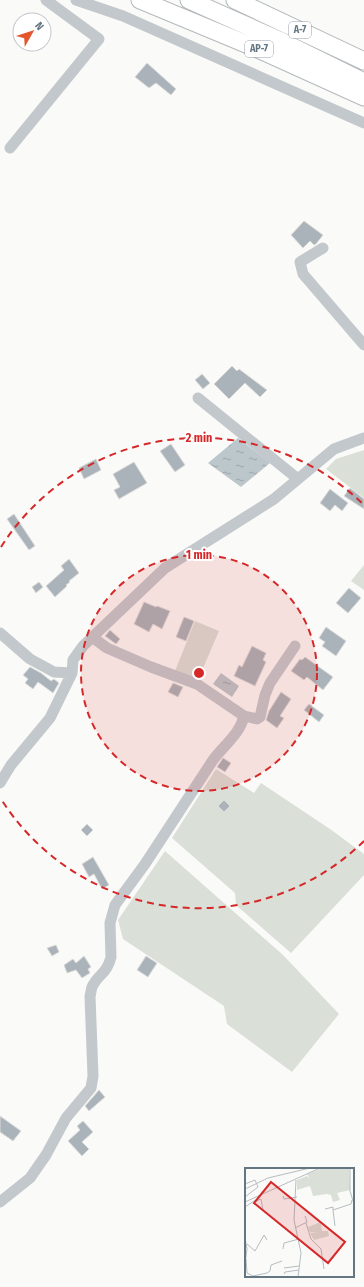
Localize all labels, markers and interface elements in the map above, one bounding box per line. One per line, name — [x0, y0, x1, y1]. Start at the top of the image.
north arrow — [12, 12, 52, 52]
text: N — [32, 19, 47, 33]
road number: A-7 — [289, 22, 311, 38]
road number: AP-7 — [245, 41, 273, 57]
text: 2 min — [185, 431, 212, 445]
text: 1 min — [186, 548, 212, 562]
centre of rings — [192, 666, 206, 680]
inset map — [245, 1168, 354, 1277]

